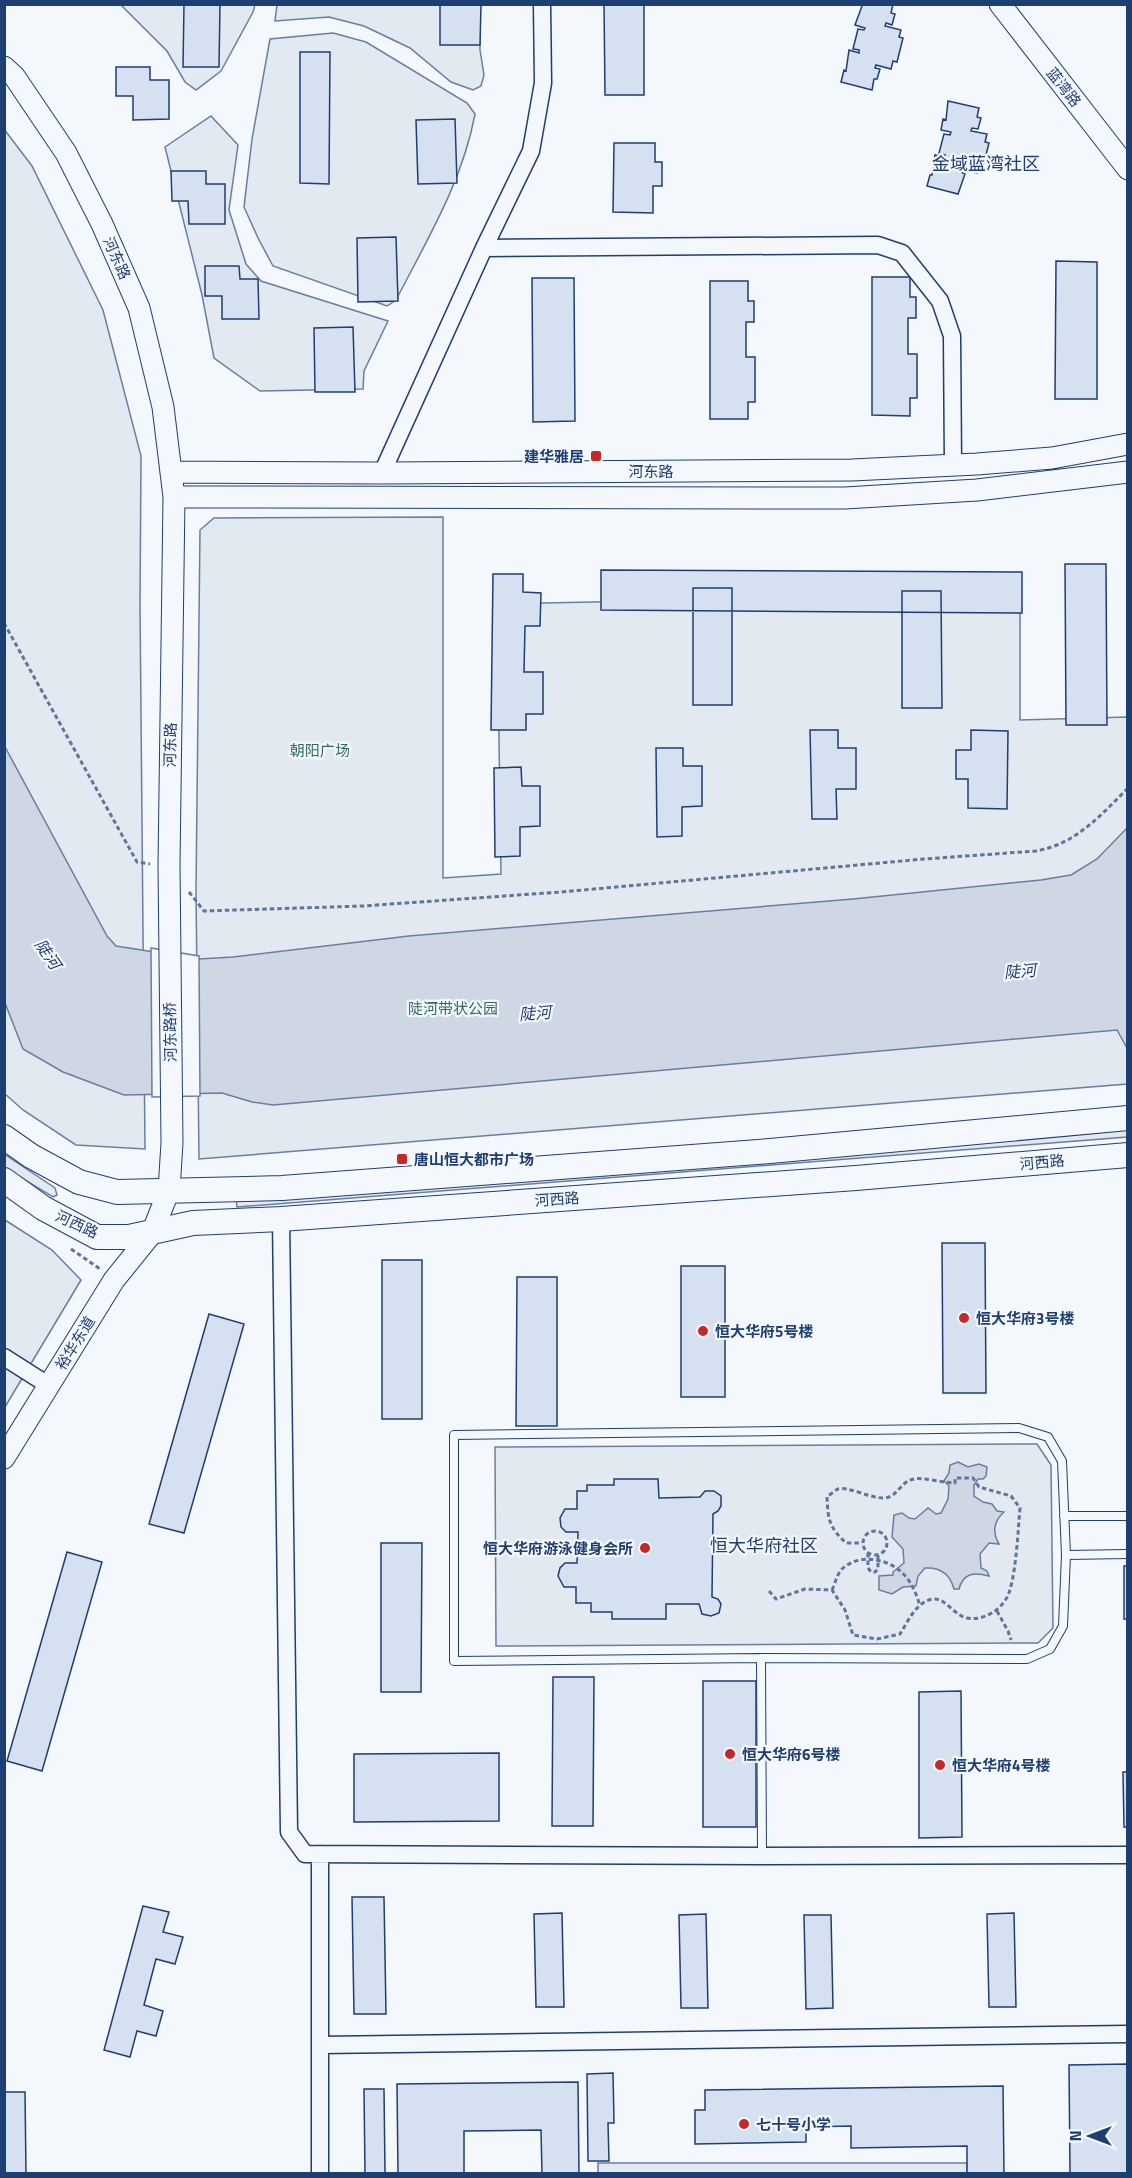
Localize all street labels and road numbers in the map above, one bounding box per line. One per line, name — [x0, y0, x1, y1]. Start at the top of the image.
street label: 蓝湾路 — [1041, 62, 1087, 112]
street label: 河东路 — [97, 233, 137, 283]
street label: 河东路 — [628, 460, 674, 483]
street label: 河东路 — [158, 722, 182, 768]
street label: 河东路桥 — [158, 1002, 182, 1062]
street label: 河西路 — [1019, 1149, 1065, 1175]
street label: 河西路 — [534, 1186, 580, 1212]
street label: 河西路 — [52, 1204, 102, 1244]
street label: 裕华东道 — [49, 1311, 101, 1375]

